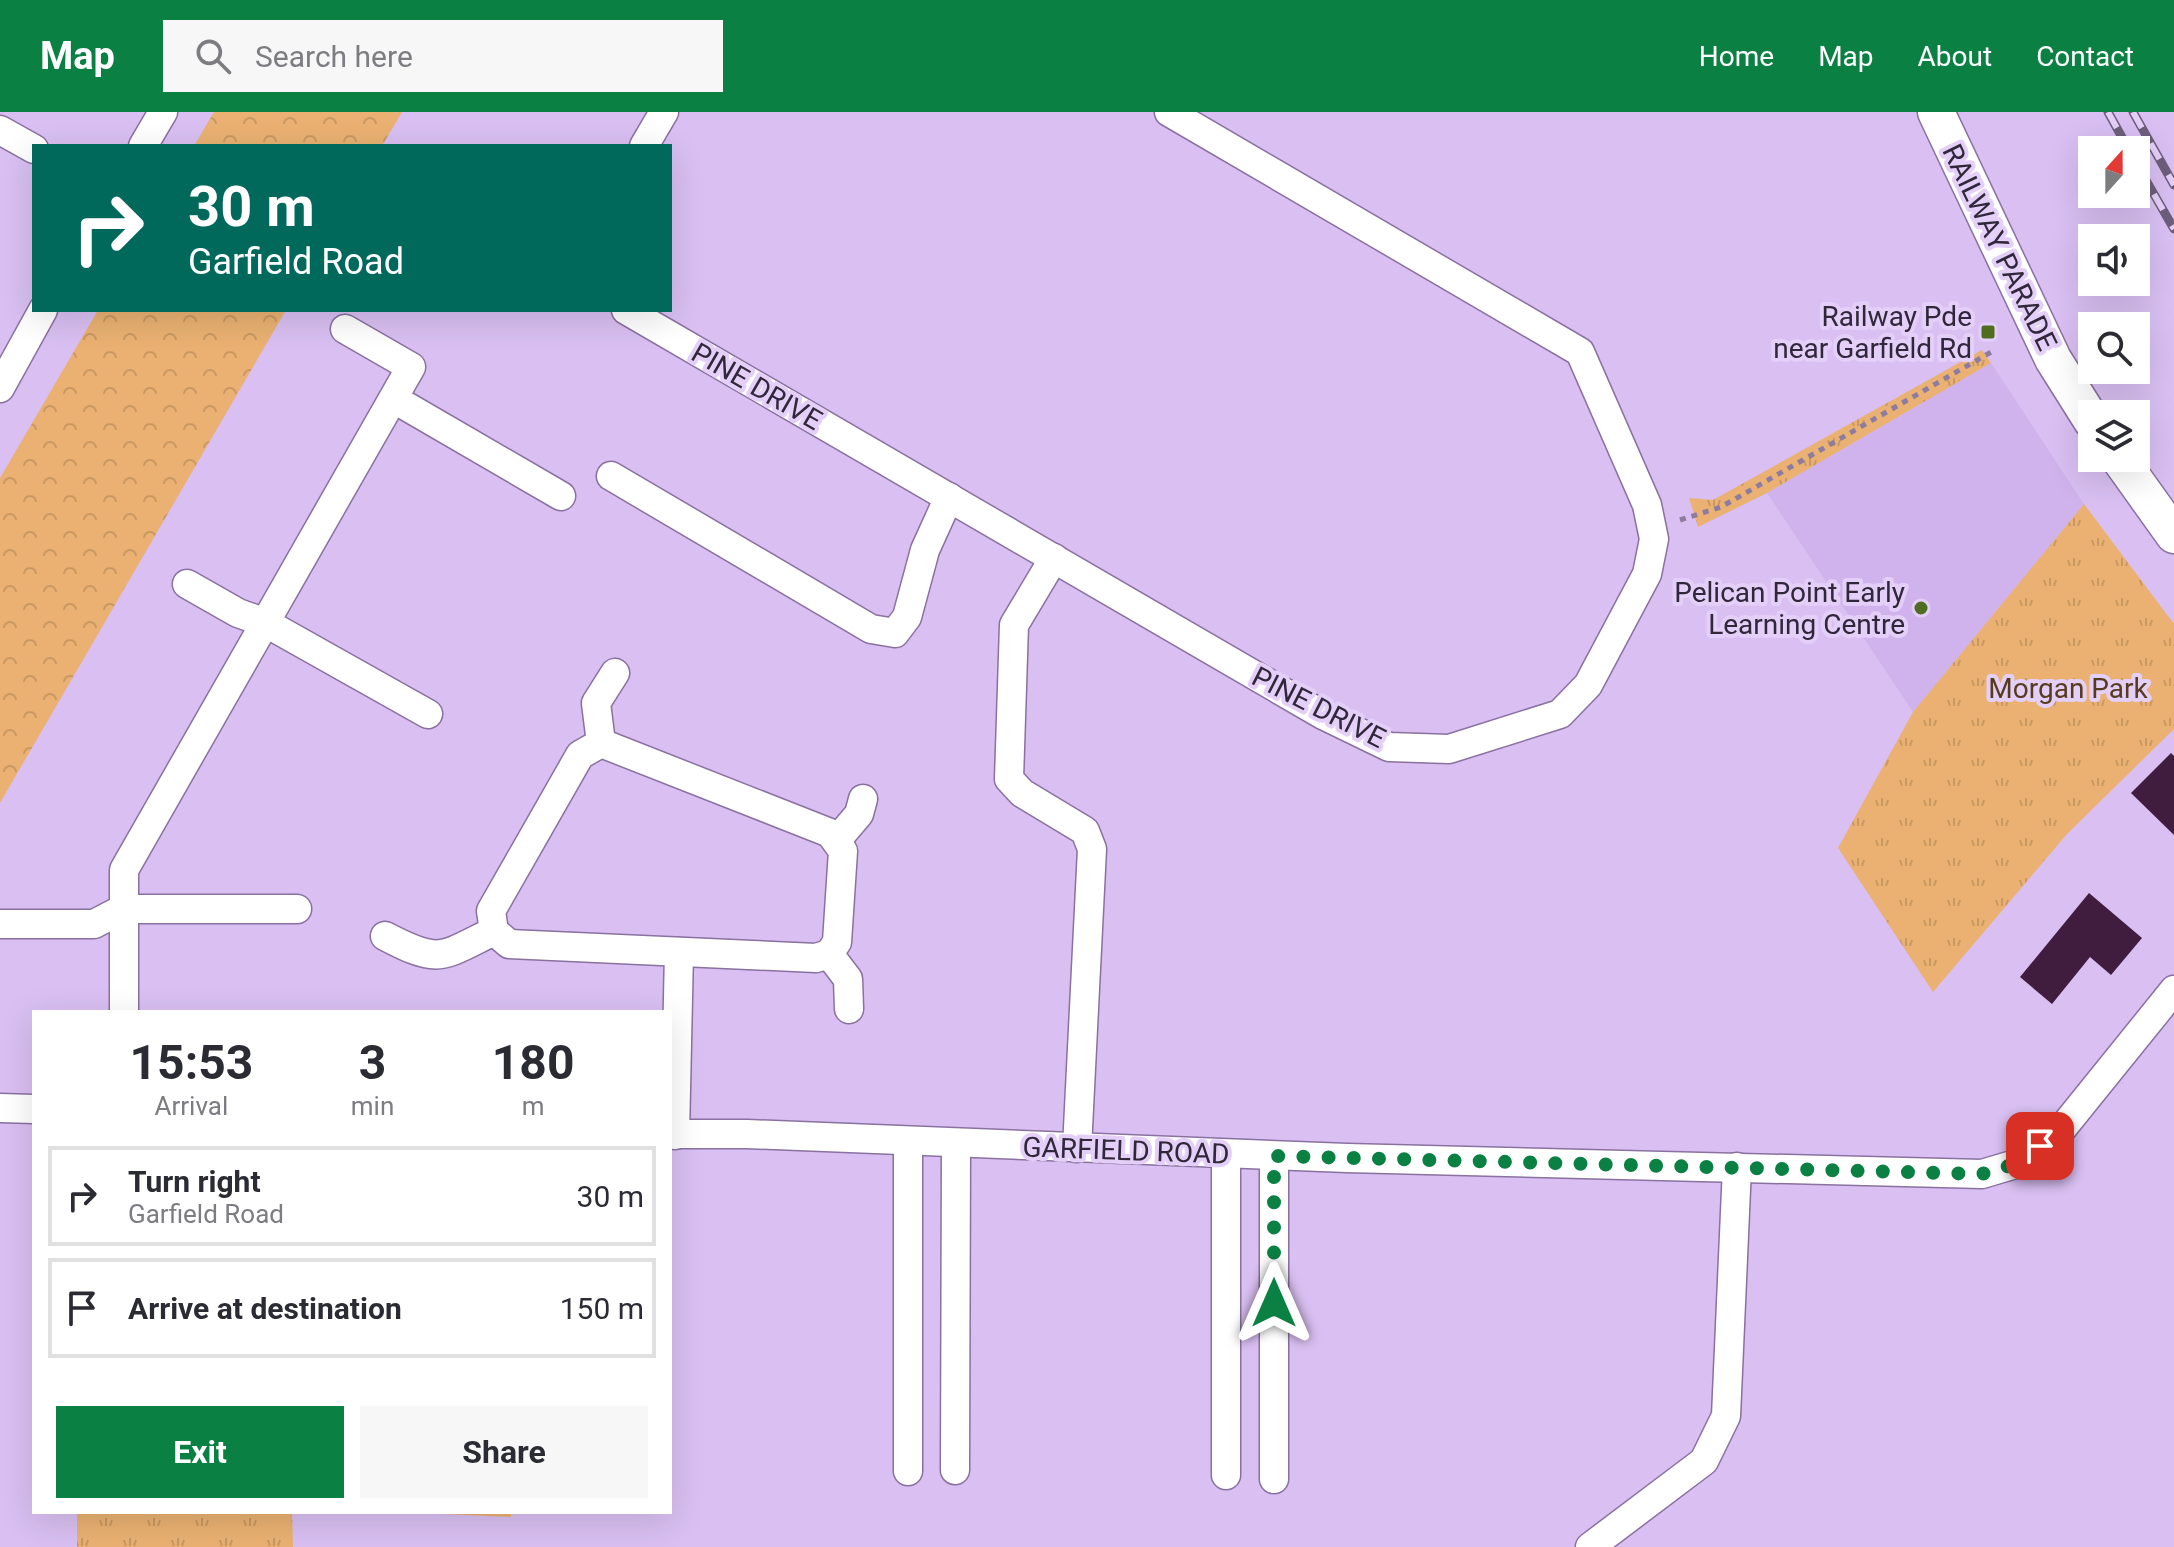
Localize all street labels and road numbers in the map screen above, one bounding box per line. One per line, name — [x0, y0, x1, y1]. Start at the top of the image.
street label: RAILWAY PARADE — [1935, 139, 2064, 356]
street label: PINE DRIVE — [686, 336, 828, 437]
street label: PINE DRIVE — [1247, 660, 1391, 755]
street label: GARFIELD ROAD — [1022, 1130, 1230, 1171]

